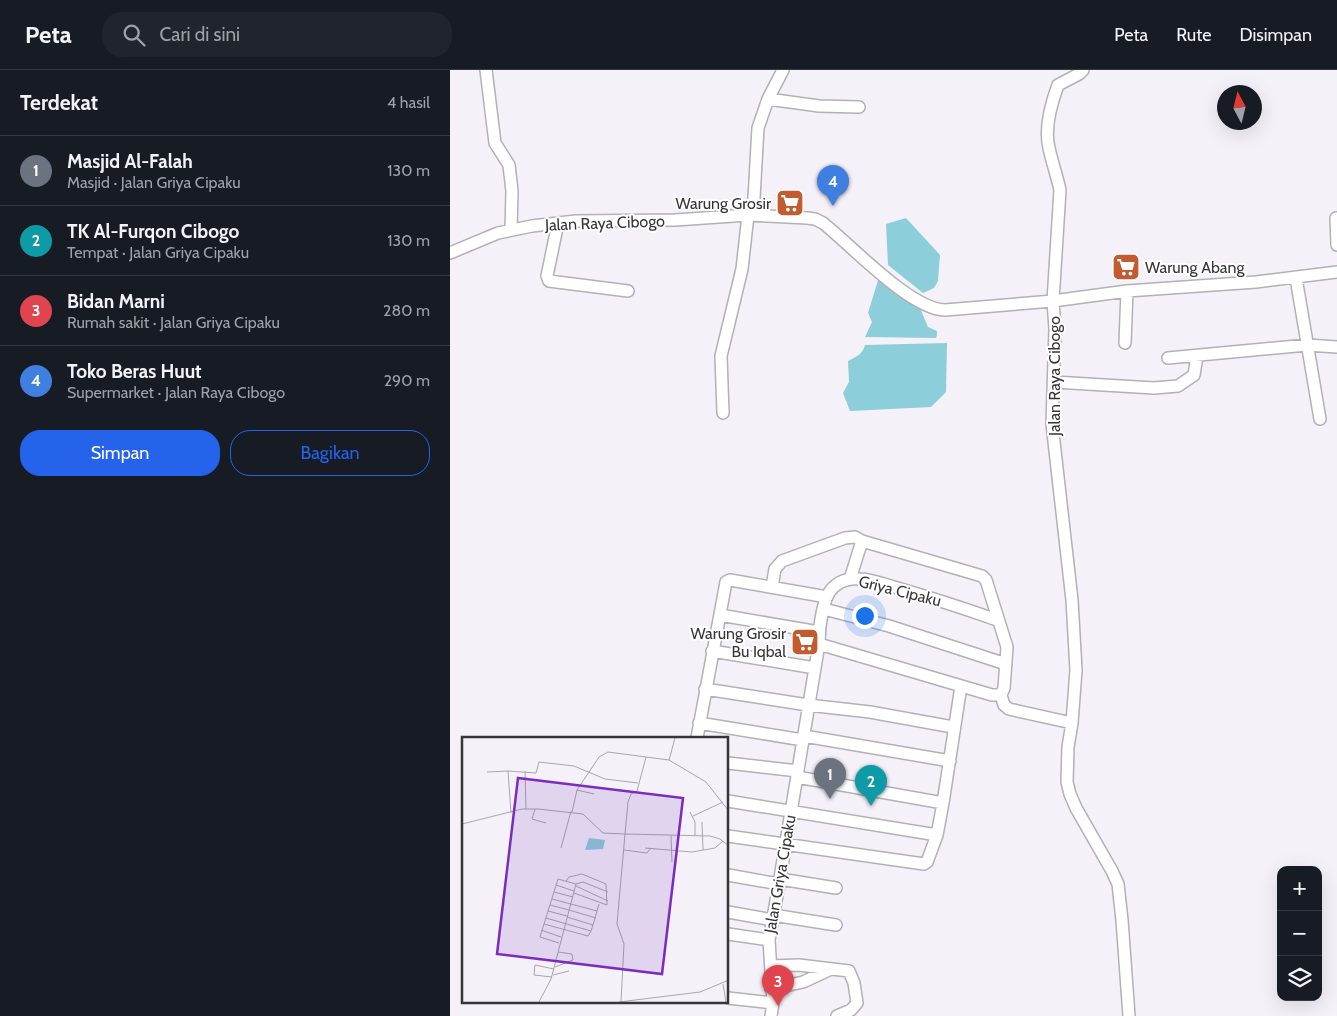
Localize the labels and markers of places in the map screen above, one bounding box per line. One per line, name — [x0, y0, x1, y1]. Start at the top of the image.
pin: 4 — [817, 165, 849, 206]
supermarket icon: Warung Grosir — [775, 188, 805, 218]
place label: Warung Grosir — [675, 194, 772, 213]
supermarket icon: Warung Abang — [1111, 252, 1141, 282]
place label: Warung Abang — [1145, 258, 1245, 277]
place label: Warung Grosir Bu Iqbal — [690, 624, 787, 661]
supermarket icon: Warung Grosir Bu Iqbal — [790, 627, 820, 657]
pin: 1 — [814, 758, 846, 799]
pin: 2 — [855, 765, 887, 806]
pin: 3 — [762, 965, 794, 1006]

